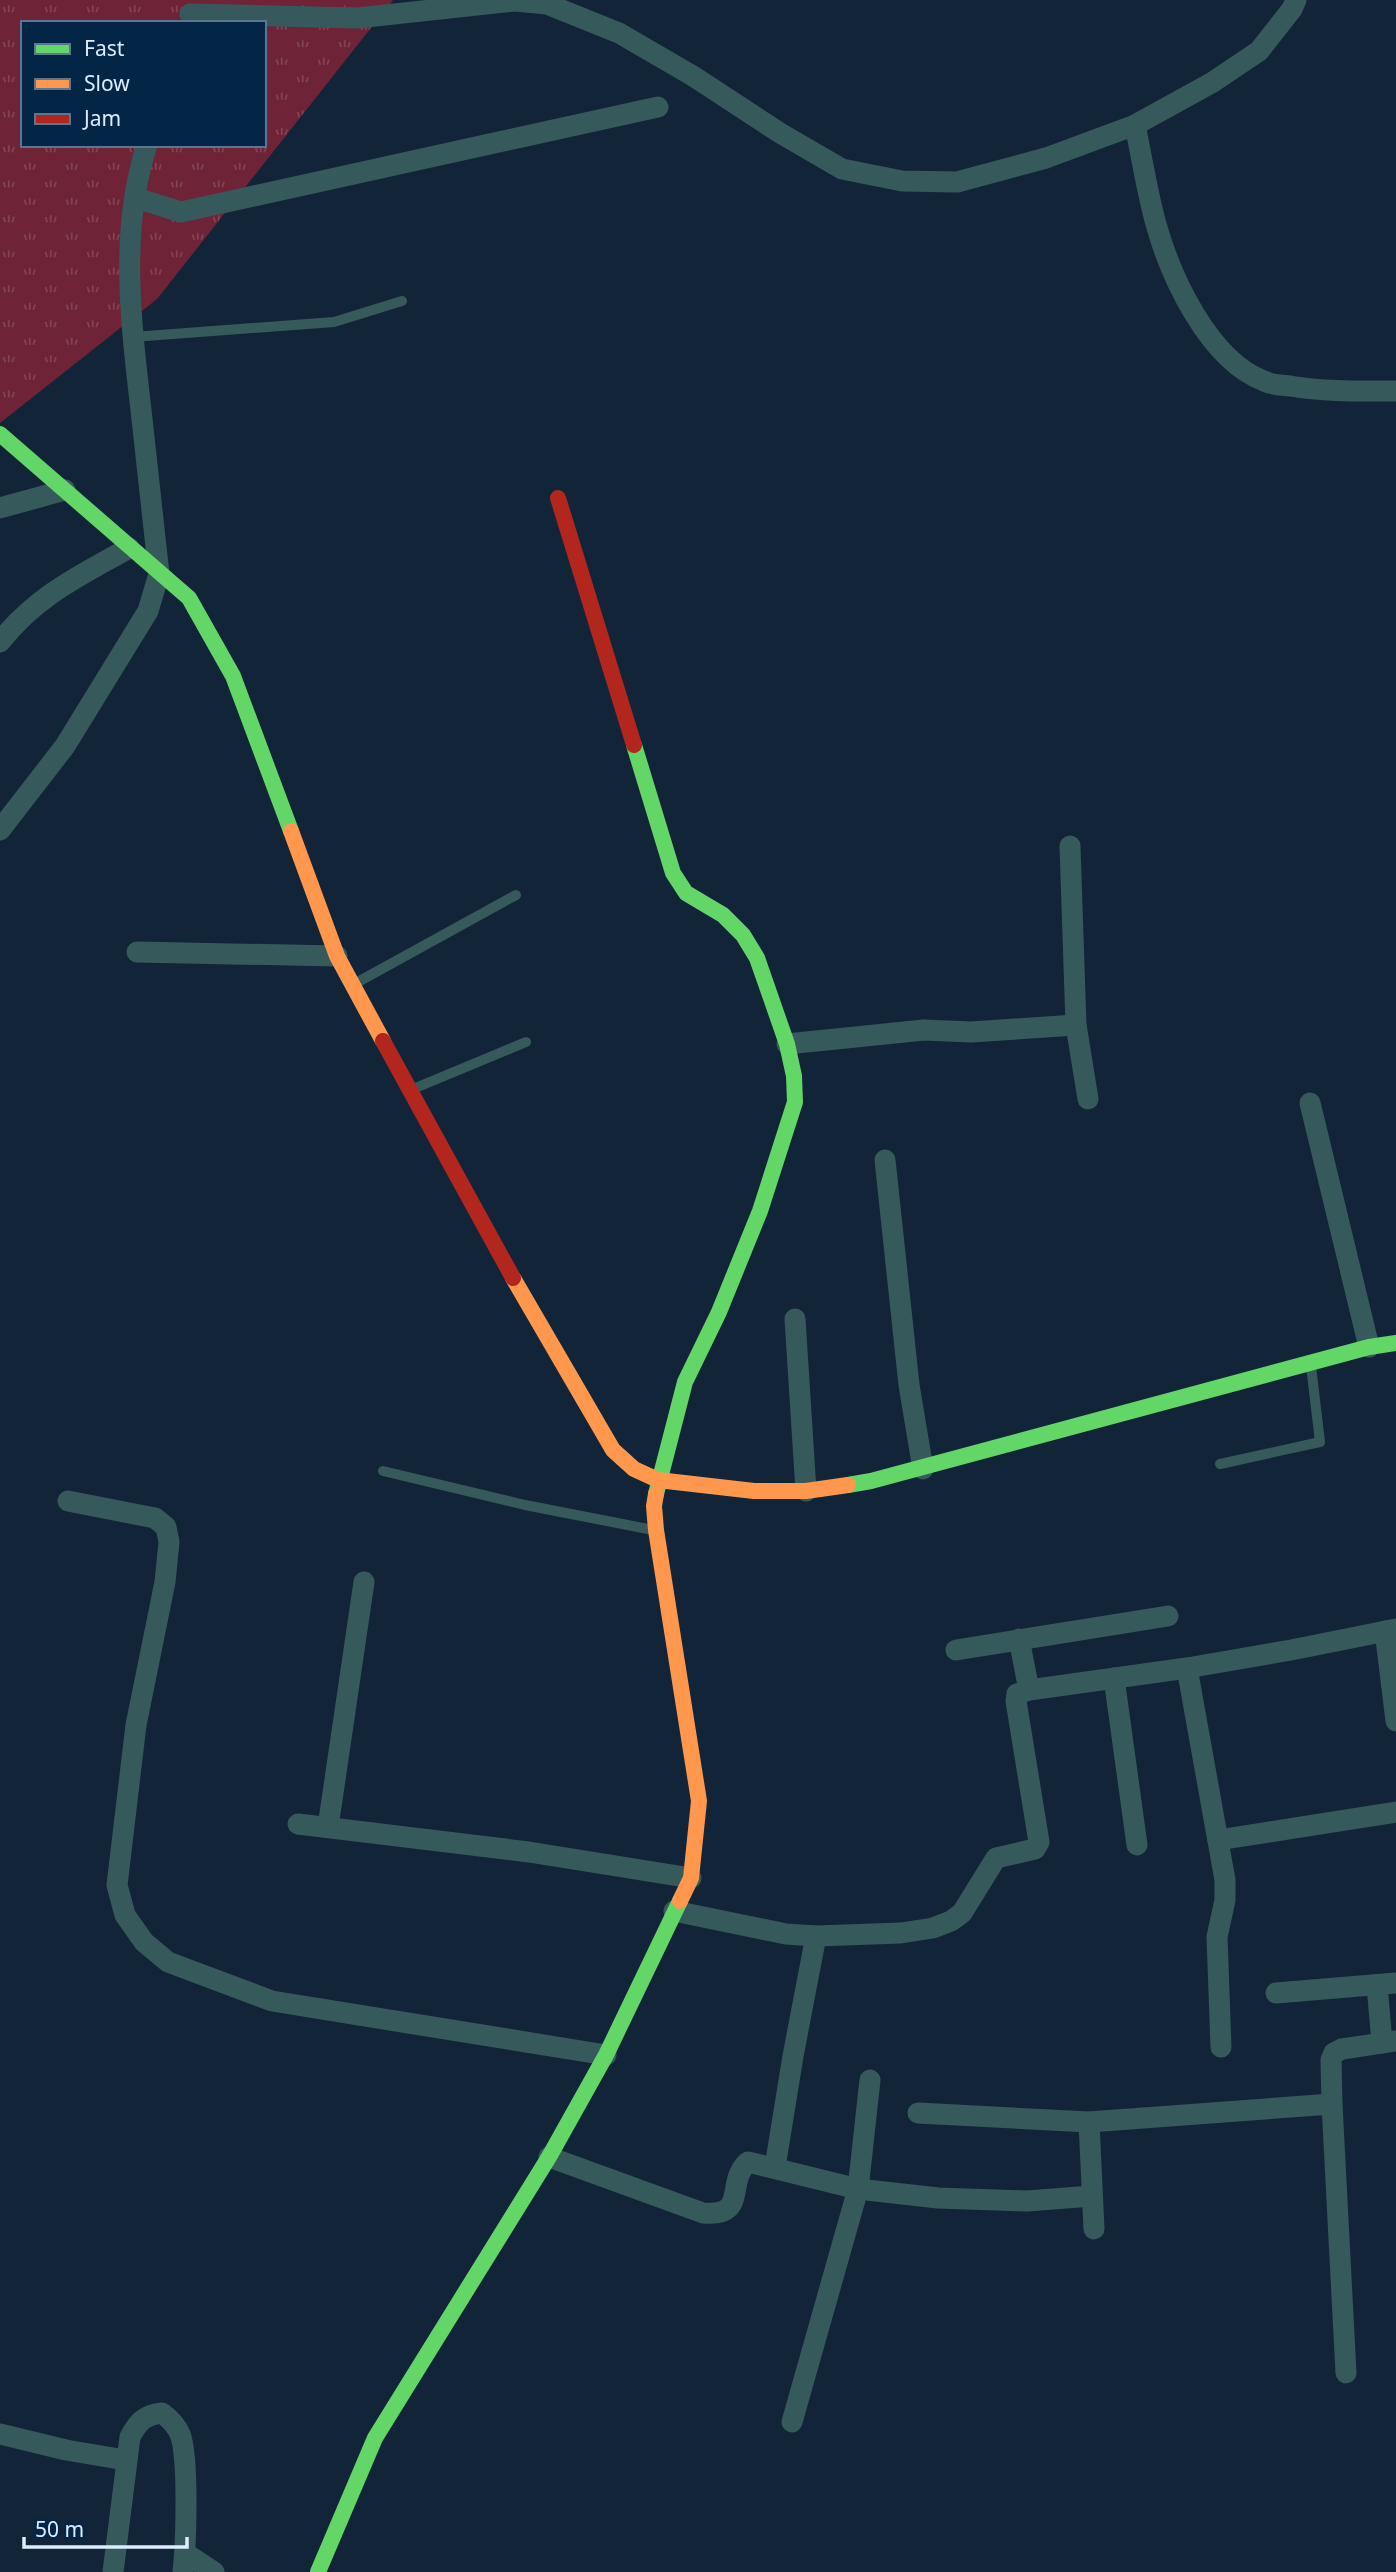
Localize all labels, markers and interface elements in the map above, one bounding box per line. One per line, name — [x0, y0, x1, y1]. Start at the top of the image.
legend — [21, 21, 266, 147]
text: Fast — [84, 34, 125, 62]
text: Slow — [84, 69, 130, 97]
text: Jam — [82, 104, 121, 132]
scale bar — [24, 2506, 187, 2550]
text: 50 m — [35, 2515, 84, 2543]

